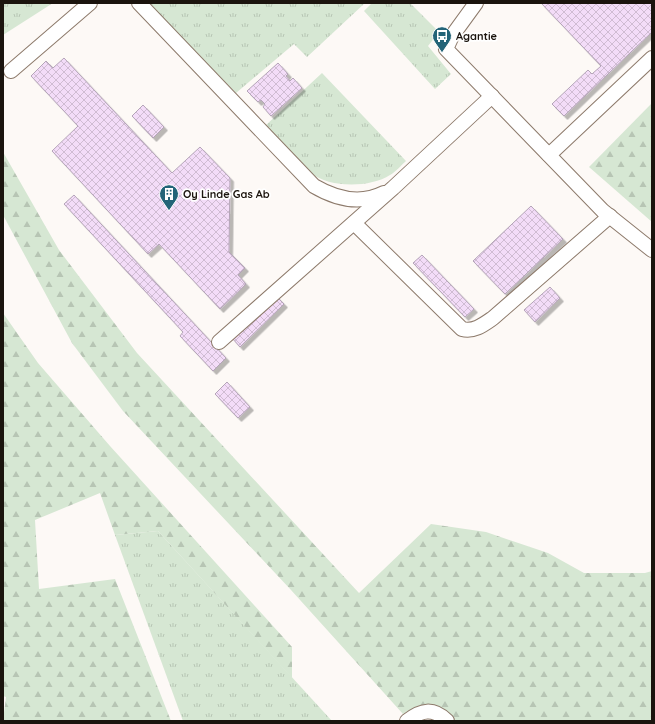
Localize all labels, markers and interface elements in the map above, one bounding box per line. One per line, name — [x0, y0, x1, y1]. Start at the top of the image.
bus stop icon: Agantie — [431, 25, 453, 53]
place label: Agantie — [456, 29, 498, 43]
building icon: Oy Linde Gas Ab — [158, 183, 180, 211]
place label: Oy Linde Gas Ab — [183, 187, 270, 201]

